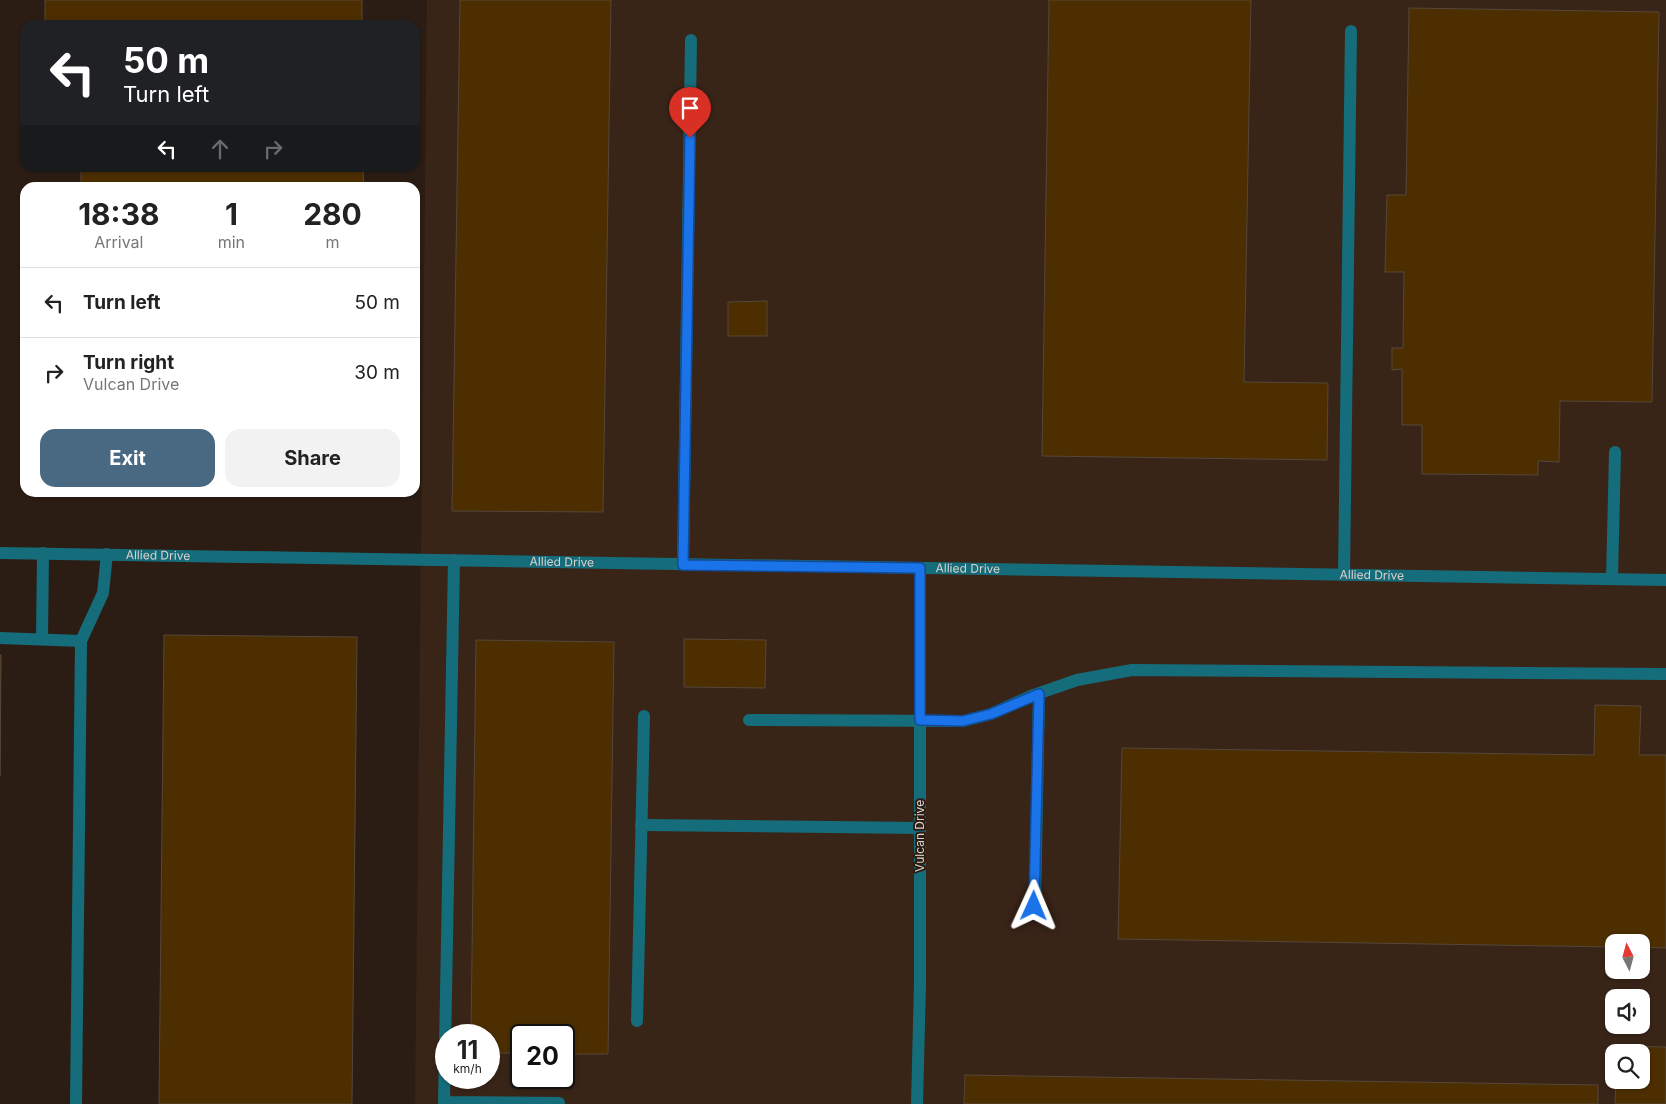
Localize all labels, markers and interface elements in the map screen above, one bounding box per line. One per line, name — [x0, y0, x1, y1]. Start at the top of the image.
text: 50 m — [123, 39, 209, 81]
icon: left — [40, 40, 105, 105]
text: Turn left — [123, 81, 209, 107]
pin — [669, 87, 711, 138]
icon: arrive — [676, 94, 704, 122]
icon: left — [153, 135, 181, 163]
icon: ahead — [206, 135, 234, 163]
icon: right — [259, 135, 287, 163]
text: 18:38 — [78, 196, 160, 232]
text: 1 — [225, 196, 238, 232]
text: 280 — [303, 196, 362, 232]
text: Arrival — [94, 232, 143, 252]
text: min — [218, 232, 245, 252]
text: m — [326, 232, 340, 252]
icon: left — [40, 289, 68, 317]
text: Turn left — [83, 291, 161, 314]
text: 50 m — [354, 291, 400, 314]
text: Turn right — [83, 351, 174, 374]
icon: right — [40, 359, 68, 387]
text: 30 m — [354, 361, 400, 384]
text: Vulcan Drive — [83, 374, 179, 394]
button: Exit — [40, 429, 215, 487]
button: Share — [225, 429, 400, 487]
street label: Allied Drive — [126, 547, 190, 563]
street label: Allied Drive — [530, 554, 594, 570]
street label: Allied Drive — [935, 560, 1000, 576]
street label: Allied Drive — [1339, 567, 1404, 583]
street label: Vulcan Drive — [912, 800, 927, 872]
position arrow — [1007, 879, 1059, 931]
north arrow — [1605, 934, 1650, 979]
map controls — [1605, 934, 1650, 1089]
button: sound — [1605, 989, 1650, 1034]
speed limit sign: 20 — [510, 1024, 575, 1089]
text: 11 — [457, 1035, 478, 1065]
button: search — [1605, 1044, 1650, 1089]
text: km/h — [453, 1061, 482, 1076]

